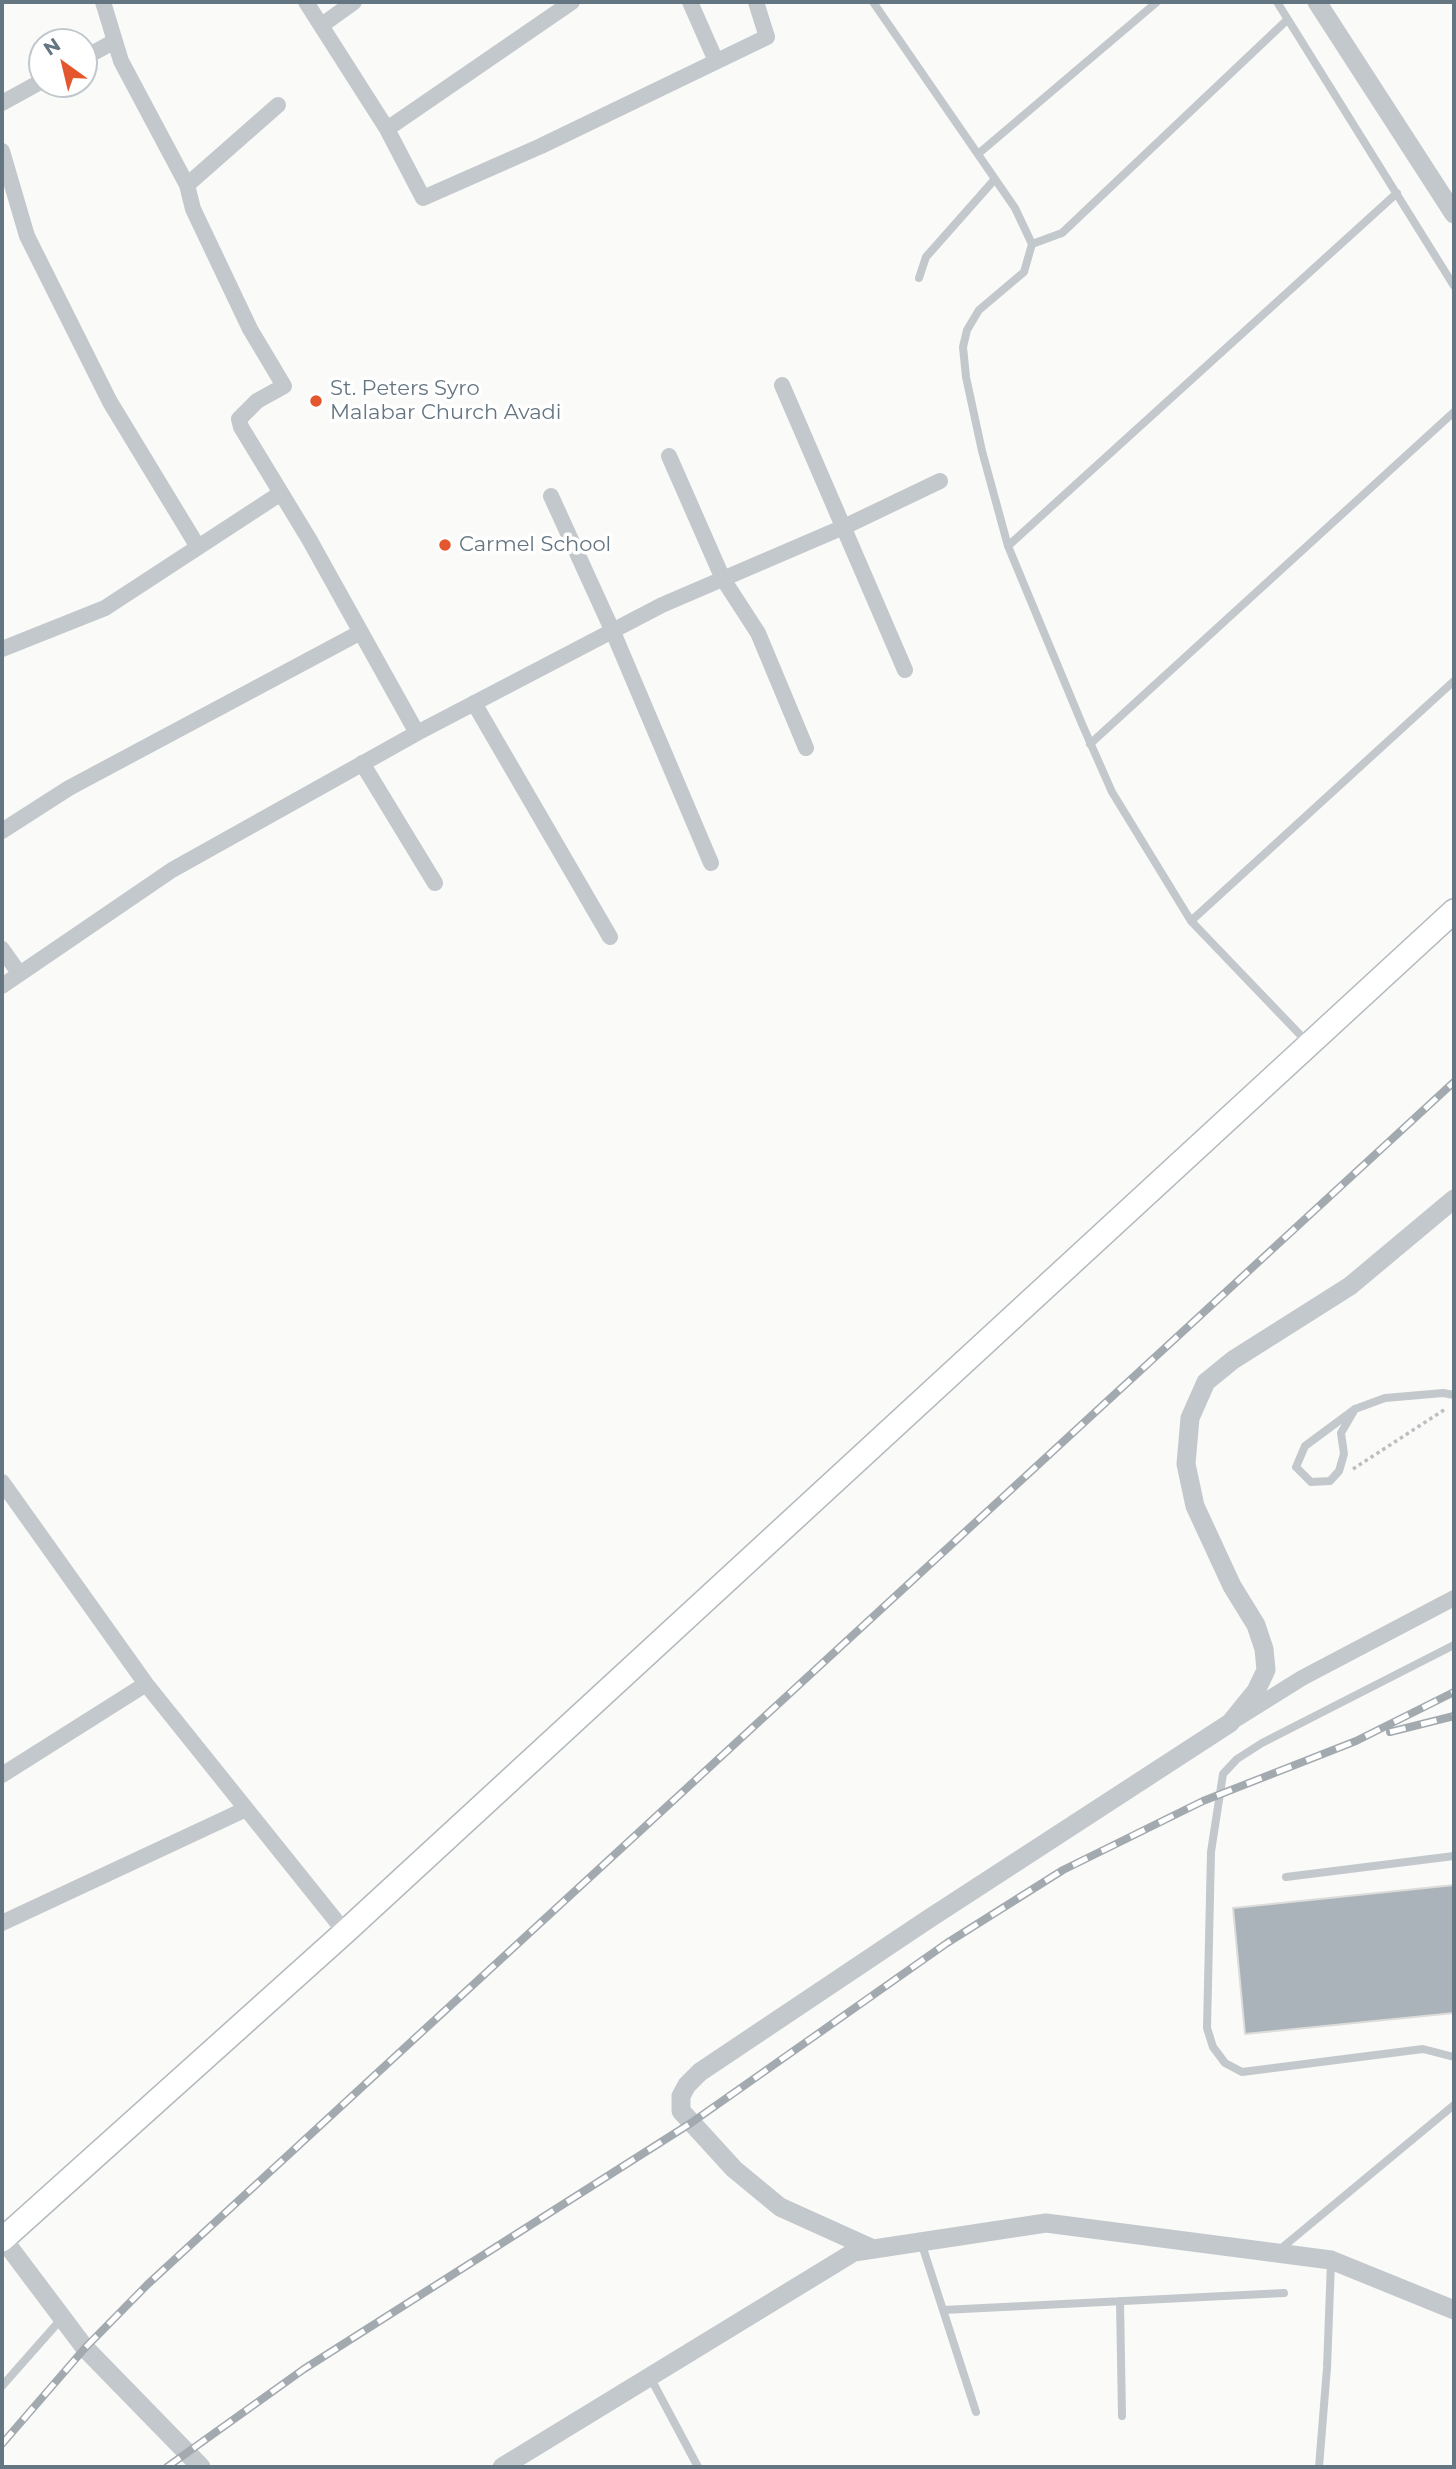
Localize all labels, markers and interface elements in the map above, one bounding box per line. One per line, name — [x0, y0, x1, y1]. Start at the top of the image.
north arrow — [28, 28, 98, 98]
text: N — [39, 33, 65, 61]
place label: St. Peters Syro Malabar Church Avadi — [330, 376, 561, 426]
marker: St. Peters Syro Malabar Church Avadi — [308, 393, 324, 409]
place label: Carmel School — [459, 532, 611, 558]
marker: Carmel School — [437, 537, 453, 553]

